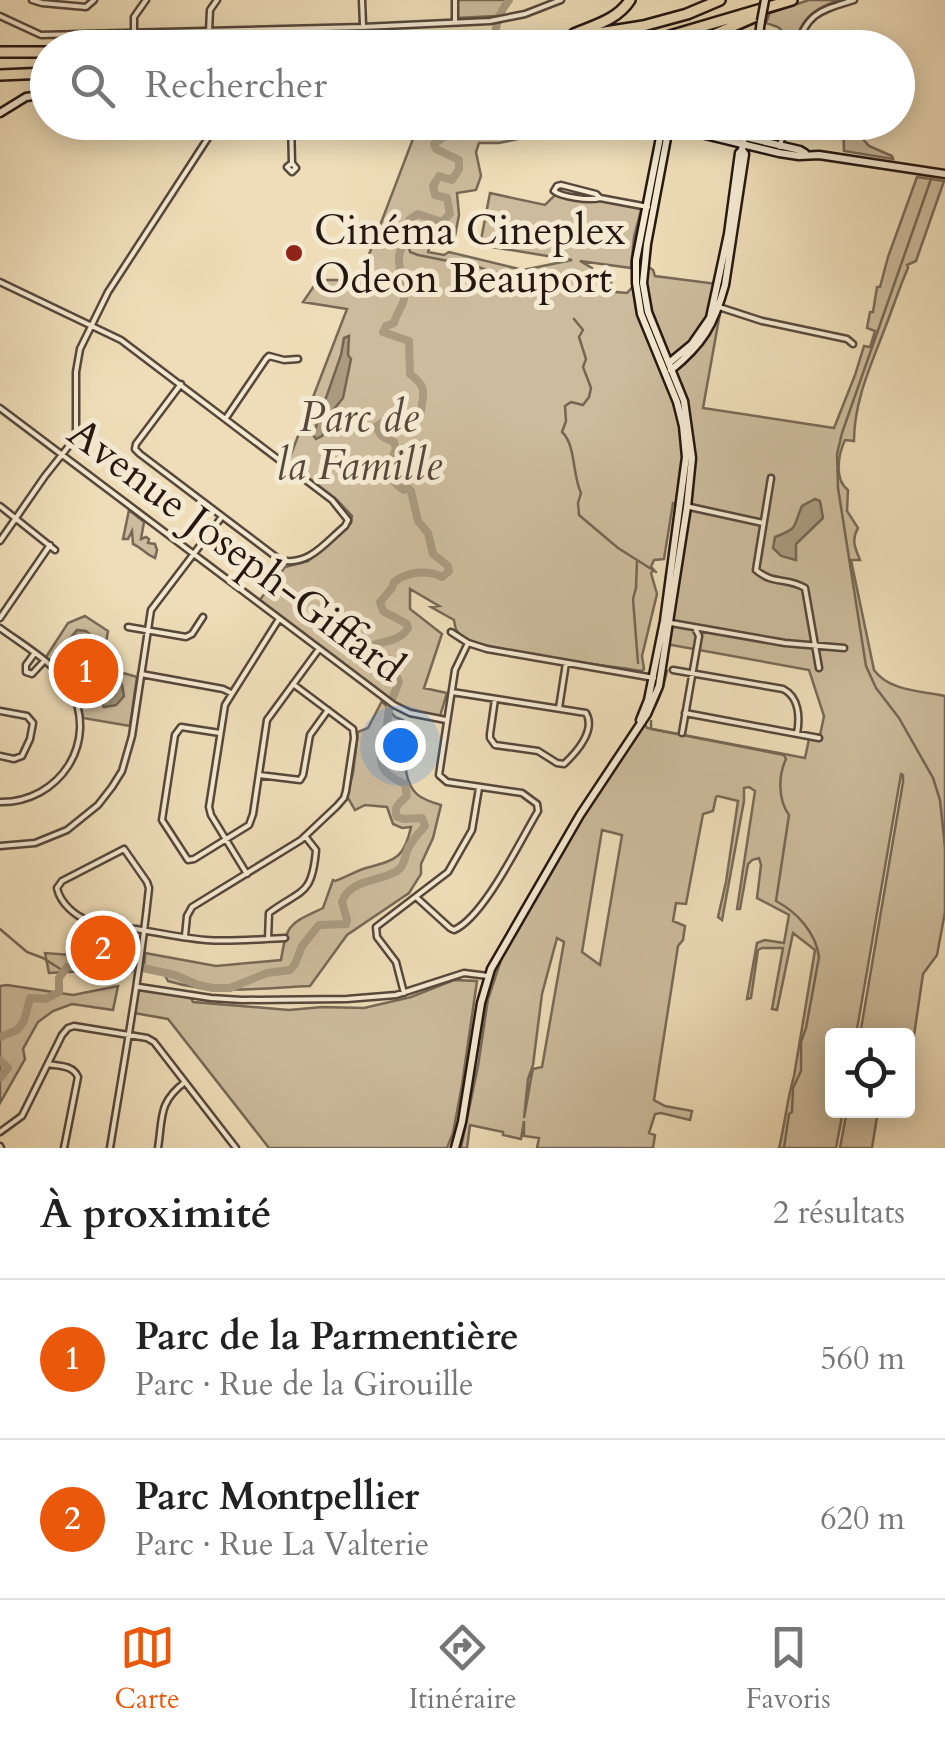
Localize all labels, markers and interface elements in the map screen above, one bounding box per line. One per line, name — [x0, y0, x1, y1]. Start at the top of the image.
search box — [30, 30, 915, 140]
icon: search — [65, 58, 120, 113]
text: Rechercher — [145, 59, 327, 111]
place label: Cinéma Cineplex Odeon Beauport — [314, 202, 626, 307]
marker: Cinéma Cineplex Odeon Beauport — [283, 242, 305, 264]
park label: Parc de la Famille — [276, 389, 443, 494]
street label: Avenue Joseph-Giffard — [56, 405, 416, 696]
pin: 1 — [54, 634, 118, 708]
your location — [375, 720, 426, 771]
pin: 2 — [70, 910, 136, 986]
map controls — [825, 1028, 915, 1118]
button: locate — [825, 1028, 915, 1118]
text: À proximité — [40, 1185, 272, 1242]
text: 2 résultats — [773, 1191, 905, 1235]
text: Parc de la Parmentière — [135, 1311, 519, 1363]
text: 1 — [64, 1337, 81, 1381]
text: 560 m — [820, 1337, 905, 1381]
text: Parc · Rue de la Girouille — [135, 1363, 474, 1407]
text: Parc Montpellier — [135, 1471, 419, 1523]
text: 2 — [64, 1497, 81, 1541]
text: 620 m — [820, 1497, 905, 1541]
text: Parc · Rue La Valterie — [135, 1523, 429, 1567]
tab: Carte — [114, 1620, 180, 1718]
tab: Itinéraire — [409, 1620, 517, 1718]
tab: Favoris — [746, 1620, 831, 1718]

